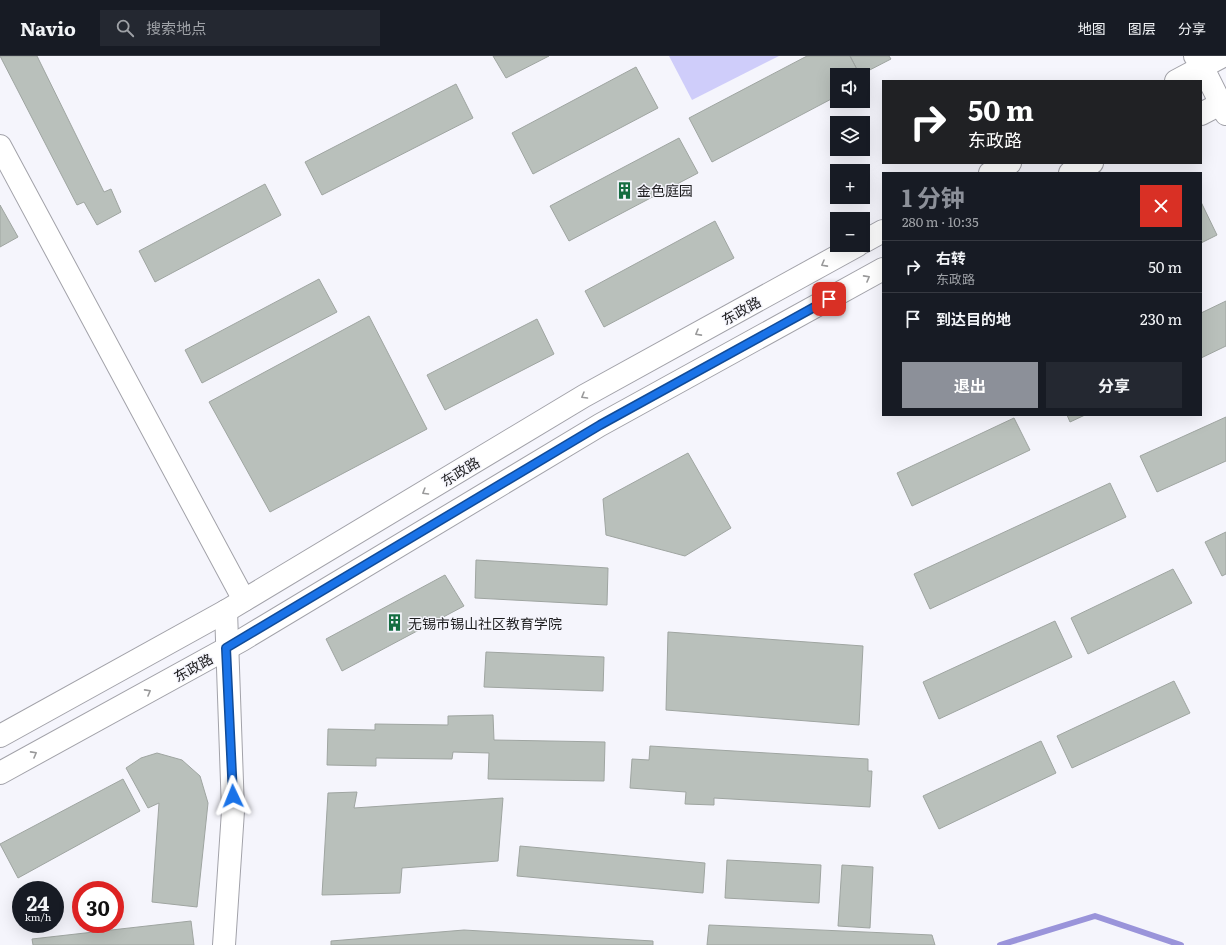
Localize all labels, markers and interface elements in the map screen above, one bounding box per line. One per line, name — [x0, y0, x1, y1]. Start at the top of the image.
search box — [100, 10, 380, 46]
text: Navio — [20, 14, 76, 42]
text: 搜索地点 — [146, 16, 206, 39]
icon: search — [114, 17, 136, 39]
text: 地图 — [1078, 18, 1106, 38]
text: 图层 — [1128, 18, 1156, 38]
text: 分享 — [1178, 18, 1206, 38]
map controls — [830, 68, 870, 252]
button: sound — [830, 68, 870, 108]
text: 50 m — [968, 88, 1034, 130]
icon: right — [902, 96, 954, 148]
button: layers — [830, 116, 870, 156]
text: 东政路 — [968, 126, 1022, 153]
button: + — [830, 164, 870, 204]
text: 1 分钟 — [902, 179, 965, 214]
building icon: 金色庭园 — [614, 180, 634, 200]
place label: 金色庭园 — [637, 180, 693, 200]
button: close — [1140, 185, 1182, 227]
button: − — [830, 212, 870, 252]
text: 280 m · 10:35 — [902, 212, 979, 231]
text: 右转 — [936, 246, 966, 269]
text: 50 m — [1148, 255, 1182, 278]
icon: right — [902, 256, 924, 278]
one-way arrow — [821, 259, 828, 266]
text: 东政路 — [936, 269, 975, 288]
one-way arrow — [863, 275, 870, 282]
pin — [812, 282, 846, 316]
icon: arrive — [818, 288, 840, 310]
street label: 东政路 — [718, 291, 764, 329]
text: 到达目的地 — [936, 307, 1011, 330]
text: 230 m — [1140, 307, 1182, 330]
icon: arrive — [902, 308, 924, 330]
one-way arrow — [695, 329, 702, 336]
button: 退出 — [902, 362, 1038, 408]
button: 分享 — [1046, 362, 1182, 408]
one-way arrow — [581, 392, 588, 399]
street label: 东政路 — [437, 452, 483, 490]
one-way arrow — [422, 487, 429, 494]
building icon: 无锡市锡山社区教育学院 — [385, 613, 405, 633]
place label: 无锡市锡山社区教育学院 — [408, 613, 562, 633]
street label: 东政路 — [170, 648, 216, 686]
one-way arrow — [144, 689, 151, 696]
one-way arrow — [30, 752, 37, 759]
position arrow — [212, 775, 254, 817]
speed limit sign: 30 — [72, 881, 124, 933]
text: 24 — [27, 887, 49, 917]
text: km/h — [25, 909, 51, 924]

